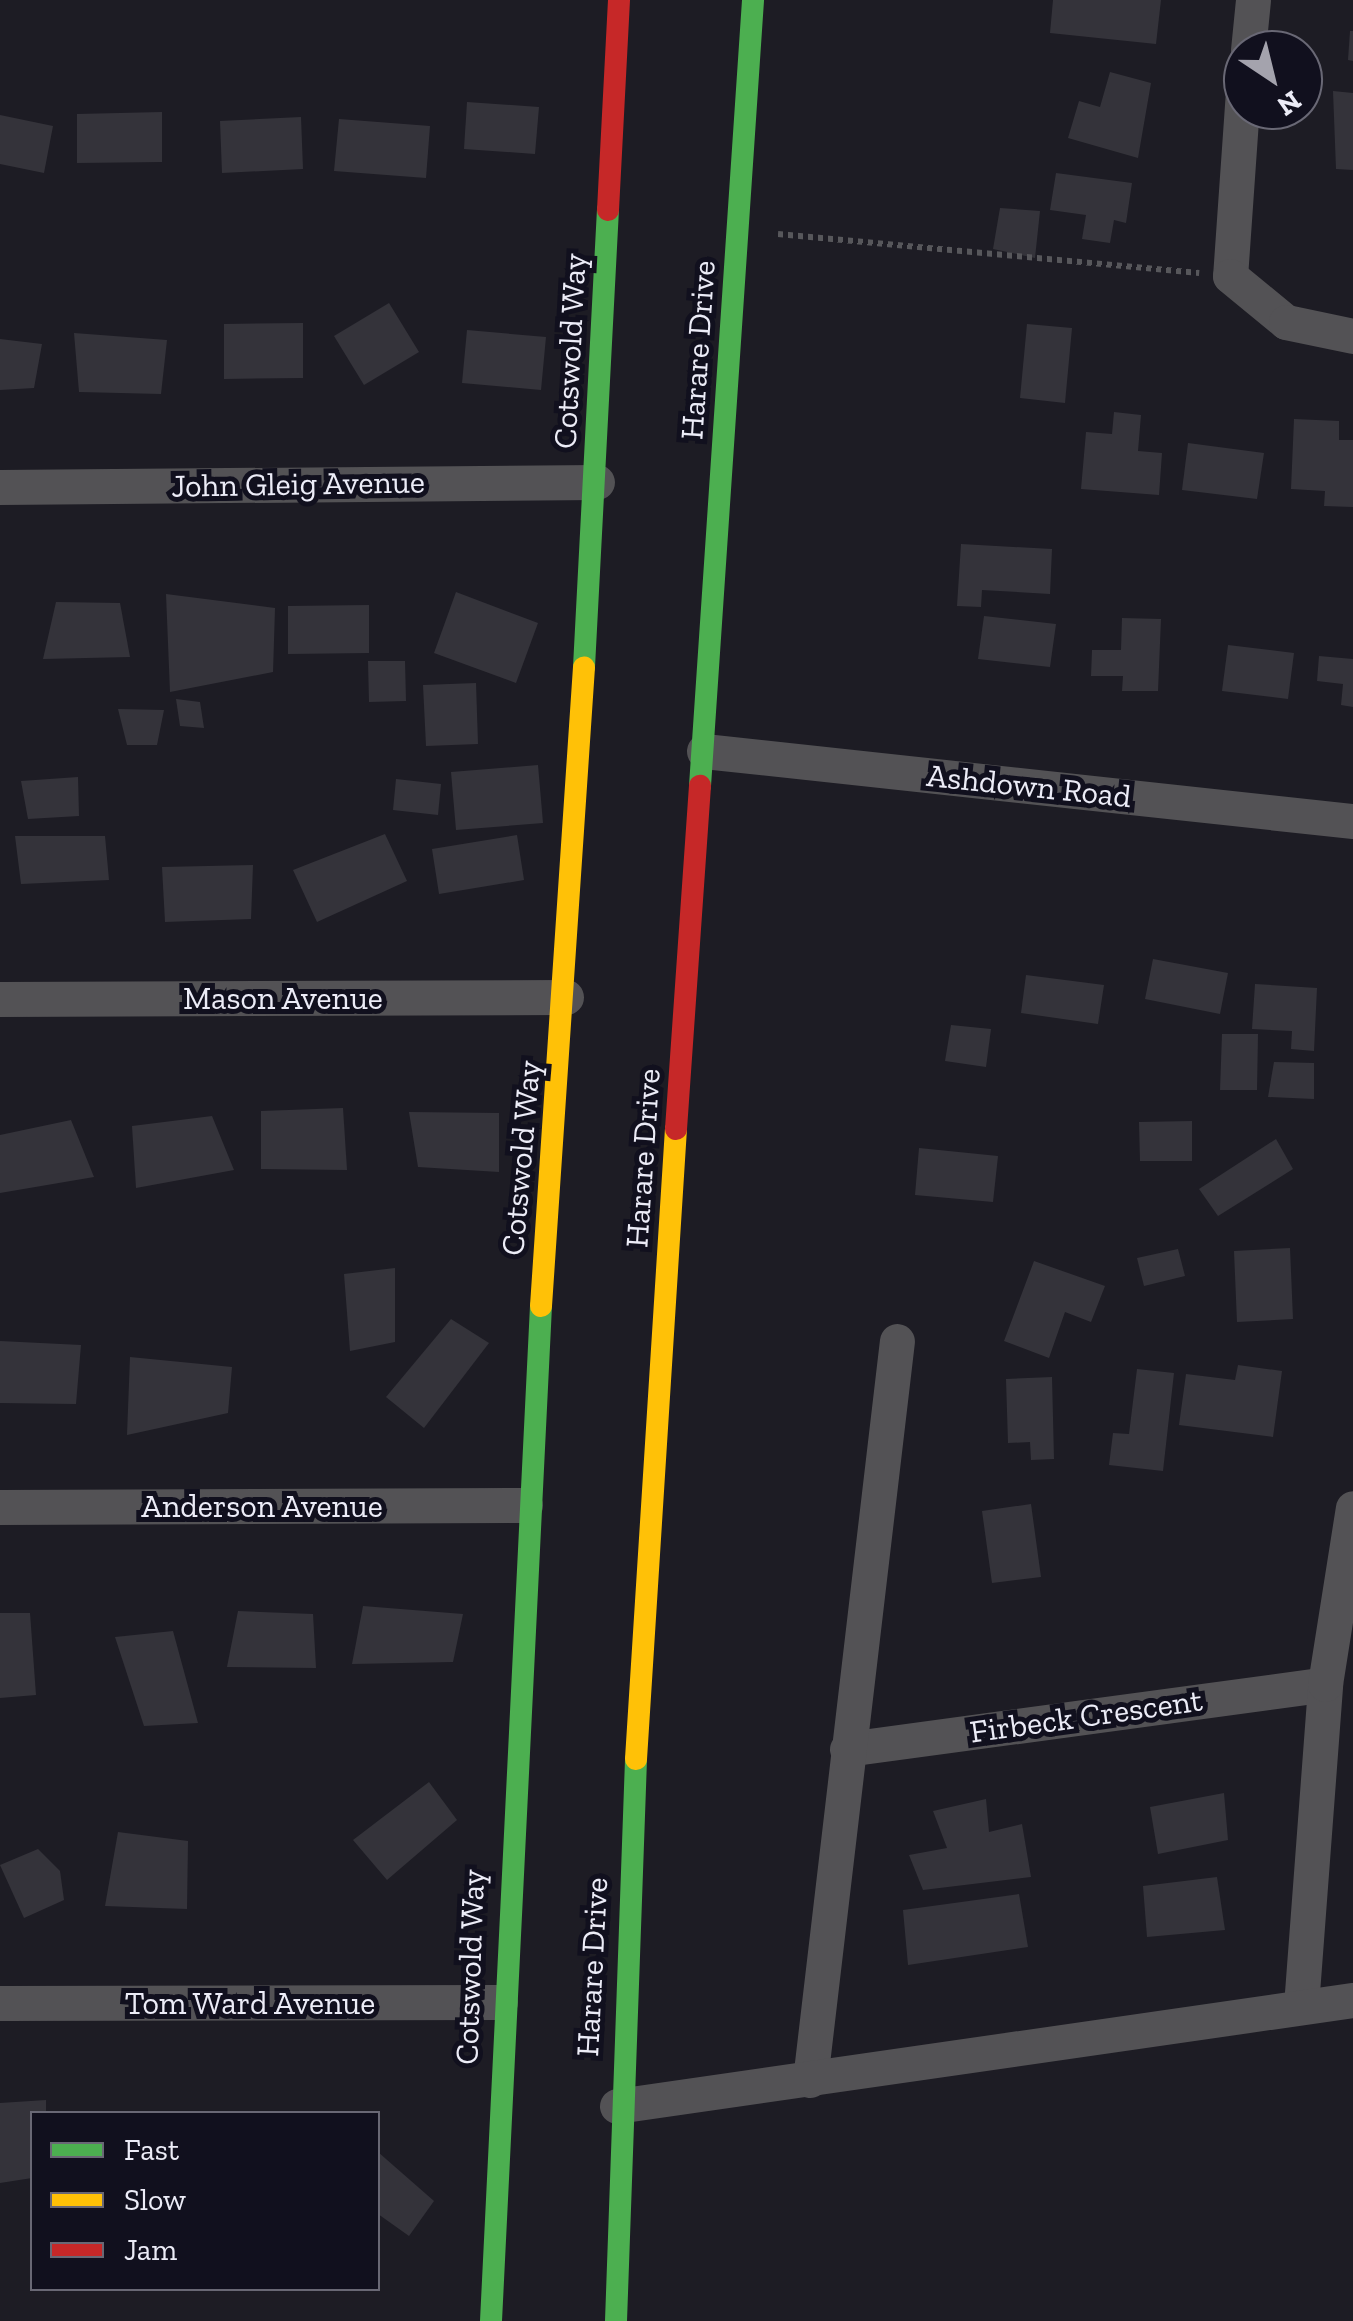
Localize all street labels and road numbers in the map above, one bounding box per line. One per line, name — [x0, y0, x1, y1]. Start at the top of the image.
street label: Cotswold Way — [546, 252, 594, 450]
street label: Harare Drive — [673, 259, 723, 441]
street label: John Gleig Avenue — [170, 463, 426, 505]
street label: Ashdown Road — [925, 756, 1133, 816]
street label: Mason Avenue — [183, 979, 383, 1017]
street label: Cotswold Way — [493, 1058, 549, 1258]
street label: Harare Drive — [618, 1067, 668, 1249]
street label: Anderson Avenue — [141, 1487, 383, 1525]
street label: Firbeck Crescent — [967, 1681, 1205, 1751]
street label: Cotswold Way — [447, 1868, 493, 2066]
street label: Harare Drive — [568, 1876, 616, 2058]
street label: Tom Ward Avenue — [124, 1984, 376, 2022]

